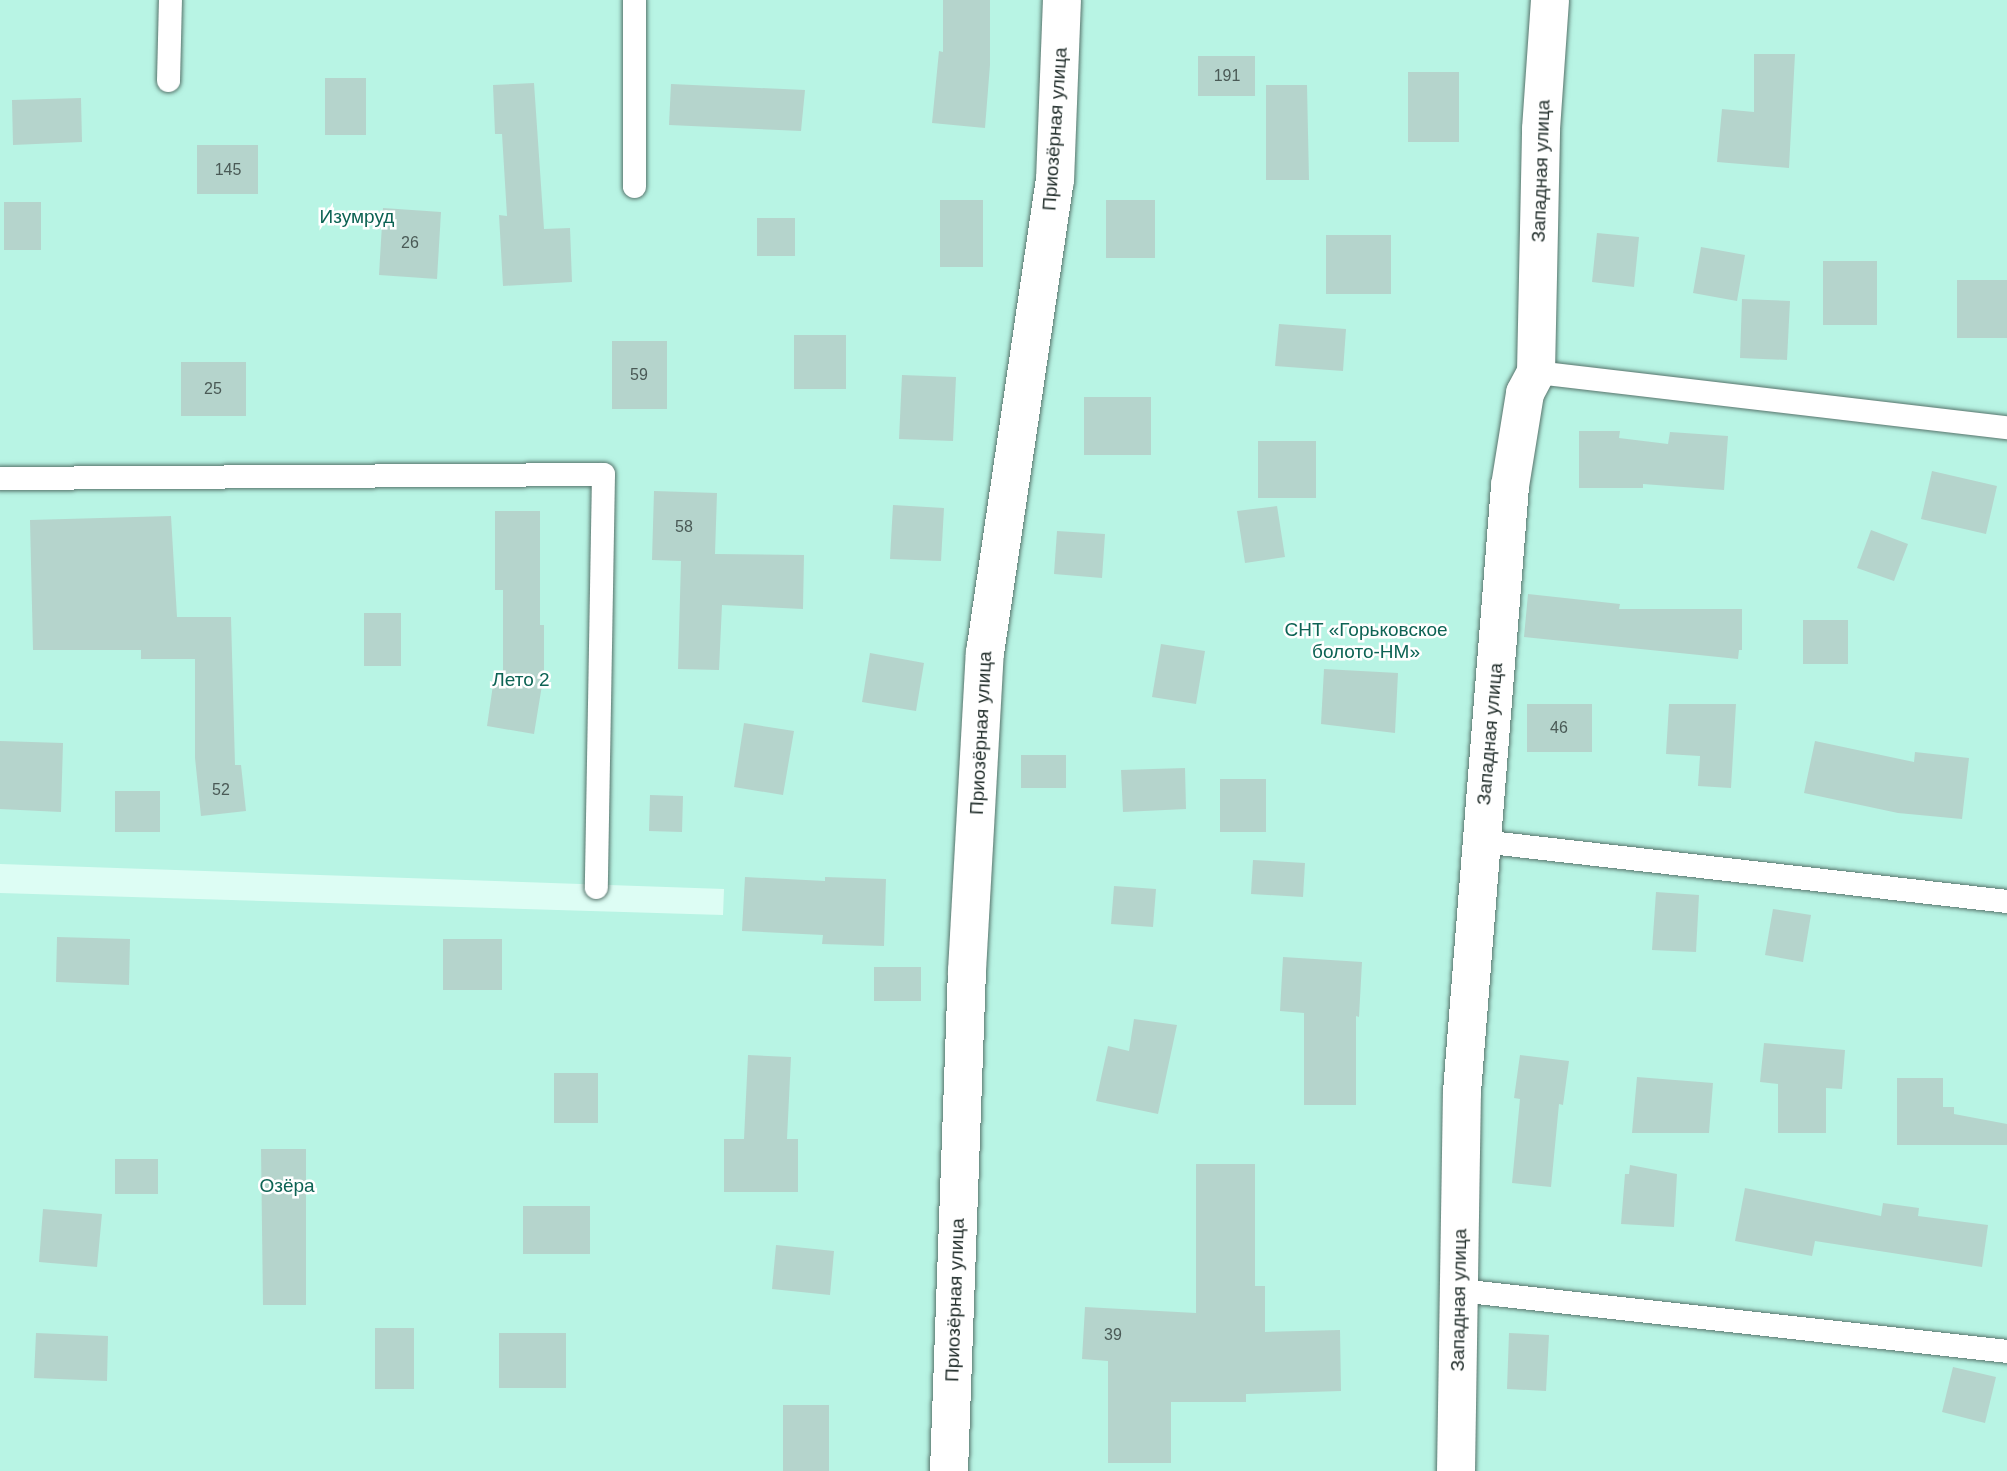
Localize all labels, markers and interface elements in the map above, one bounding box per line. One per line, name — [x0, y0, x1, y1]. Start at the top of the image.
street label: Приозёрная улица — [1038, 46, 1072, 212]
house number: 191 — [1214, 66, 1240, 86]
street label: Западная улица — [1527, 99, 1555, 243]
house number: 145 — [215, 160, 241, 180]
park label: Изумруд — [320, 206, 394, 228]
house number: 26 — [401, 233, 419, 253]
house number: 59 — [630, 365, 648, 385]
house number: 25 — [204, 379, 222, 399]
house number: 58 — [675, 517, 693, 537]
park label: СНТ «Горьковское болото-НМ» — [1284, 619, 1448, 663]
street label: Приозёрная улица — [965, 651, 997, 815]
street label: Западная улица — [1472, 662, 1508, 806]
park label: Лето 2 — [492, 669, 550, 691]
house number: 46 — [1550, 718, 1568, 738]
house number: 52 — [212, 780, 230, 800]
park label: Озёра — [259, 1175, 315, 1197]
street label: Приозёрная улица — [941, 1218, 969, 1382]
street label: Западная улица — [1446, 1228, 1472, 1372]
house number: 39 — [1104, 1325, 1122, 1345]

